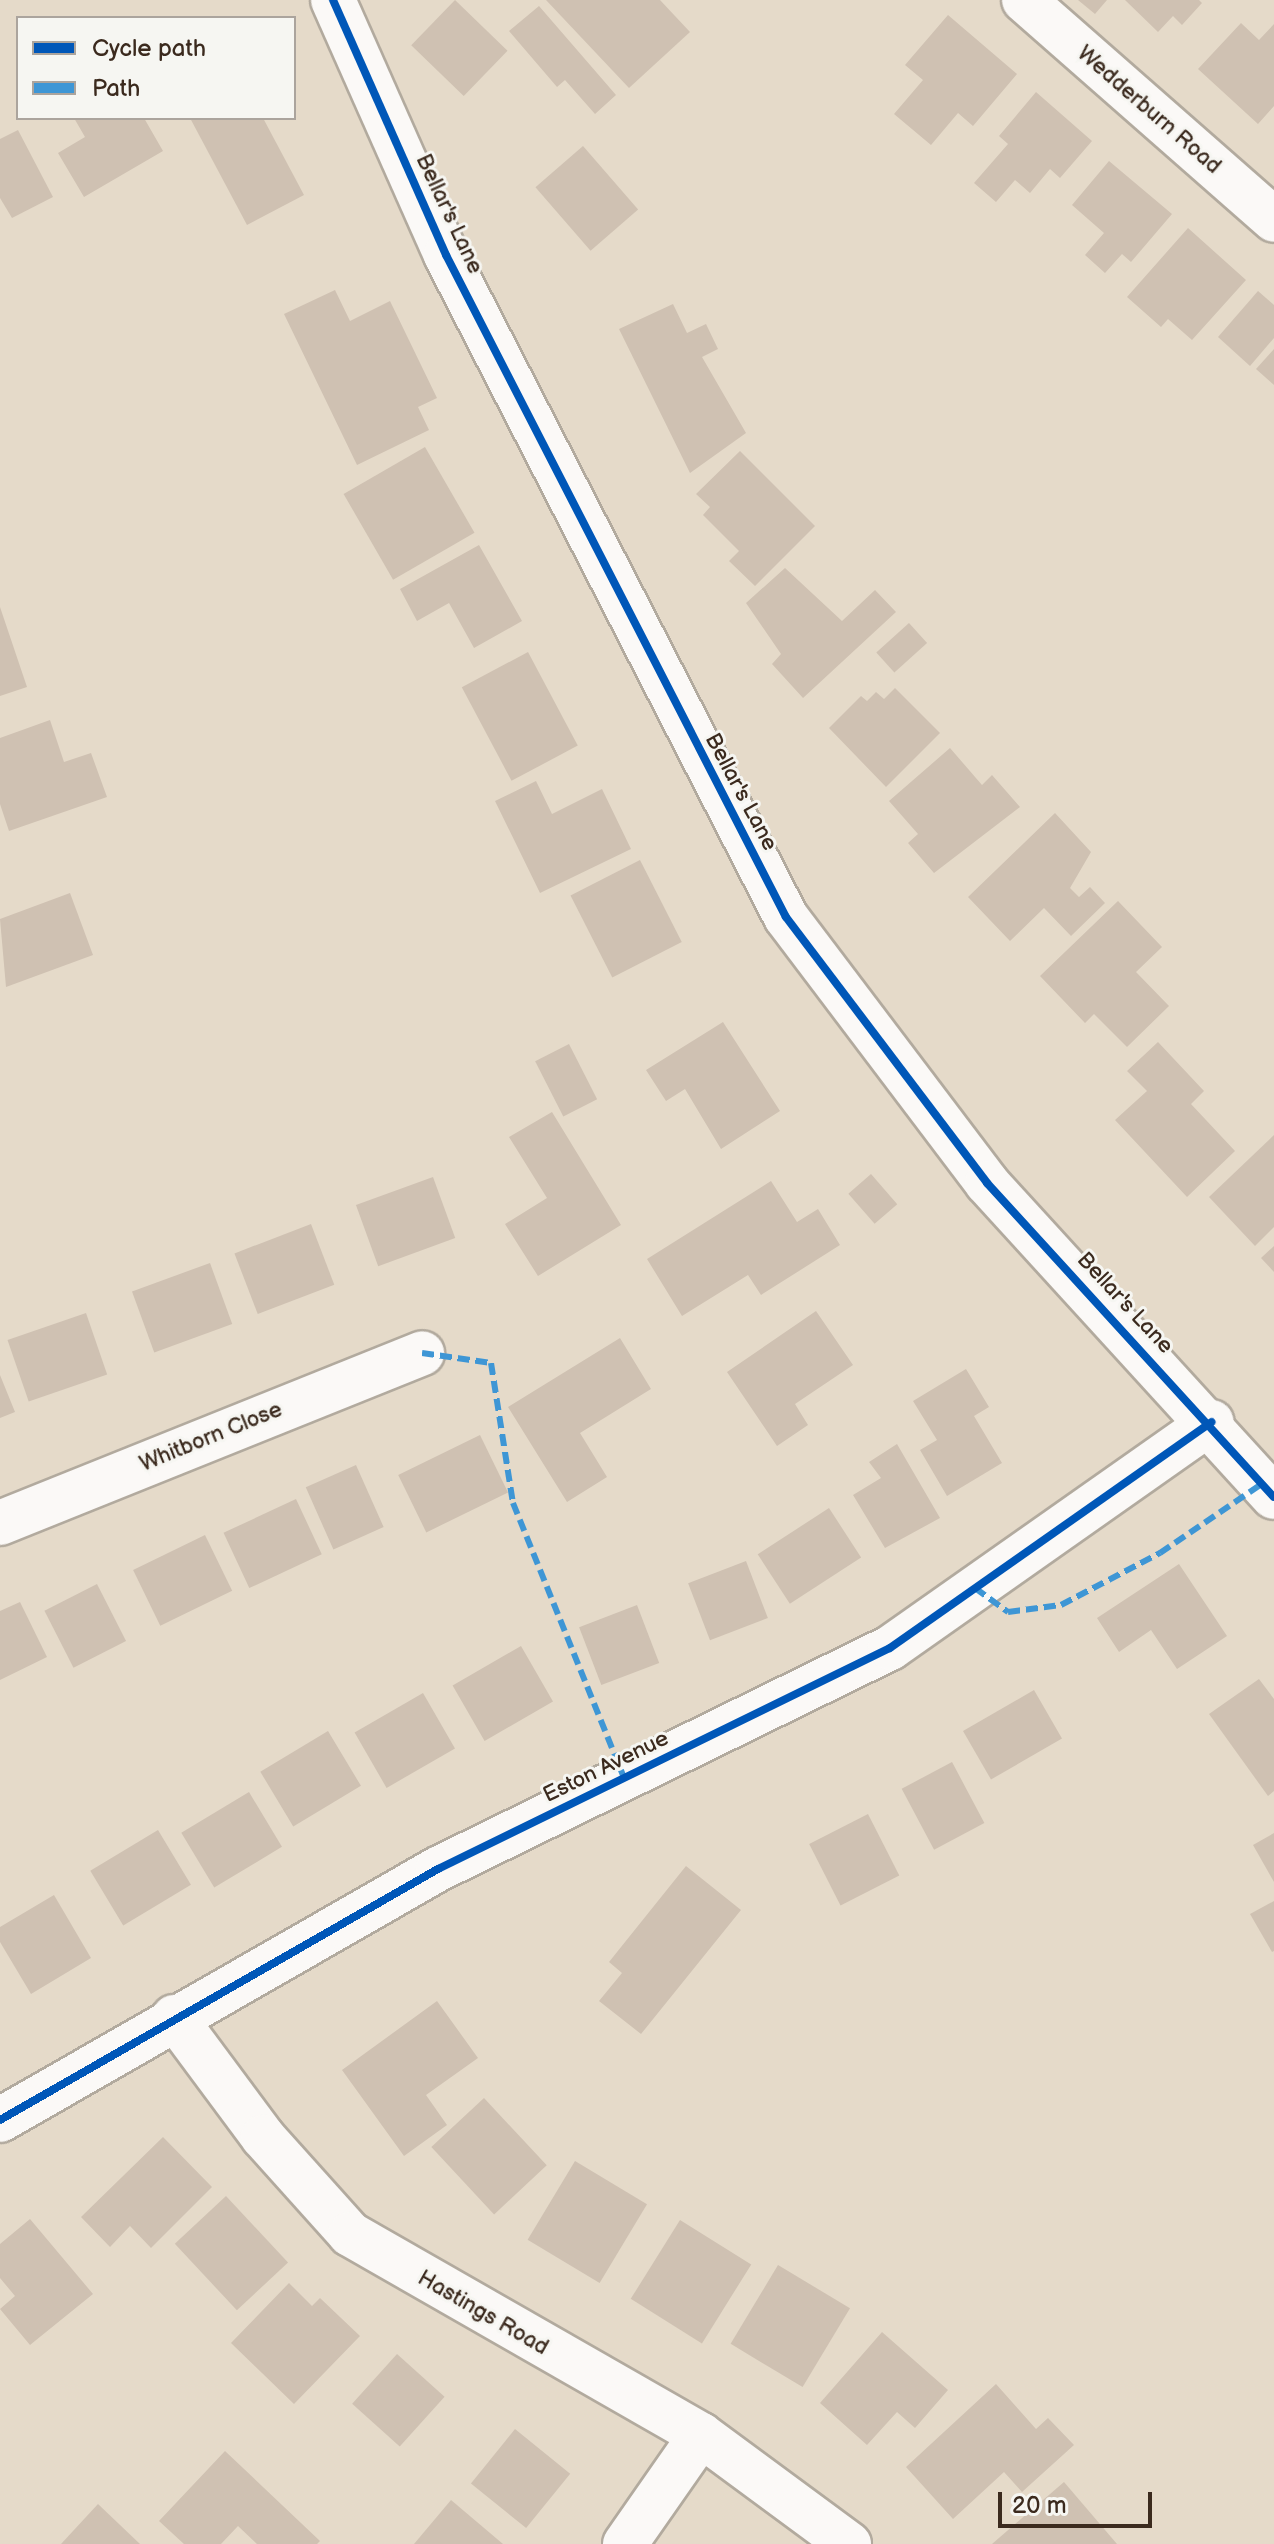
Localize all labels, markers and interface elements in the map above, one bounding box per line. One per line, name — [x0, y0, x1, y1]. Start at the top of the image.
legend — [16, 16, 296, 120]
text: Cycle path — [92, 34, 206, 63]
street label: Wedderburn Road — [1072, 40, 1226, 180]
text: Path — [92, 74, 140, 103]
street label: Bellar's Lane — [410, 150, 488, 278]
street label: Bellar's Lane — [699, 729, 783, 855]
street label: Bellar's Lane — [1071, 1247, 1179, 1359]
street label: Whitborn Close — [136, 1396, 286, 1478]
street label: Eston Avenue — [539, 1725, 673, 1809]
street label: Hastings Road — [413, 2265, 553, 2361]
scale bar — [1002, 2476, 1156, 2526]
text: 20 m — [1012, 2491, 1067, 2520]

